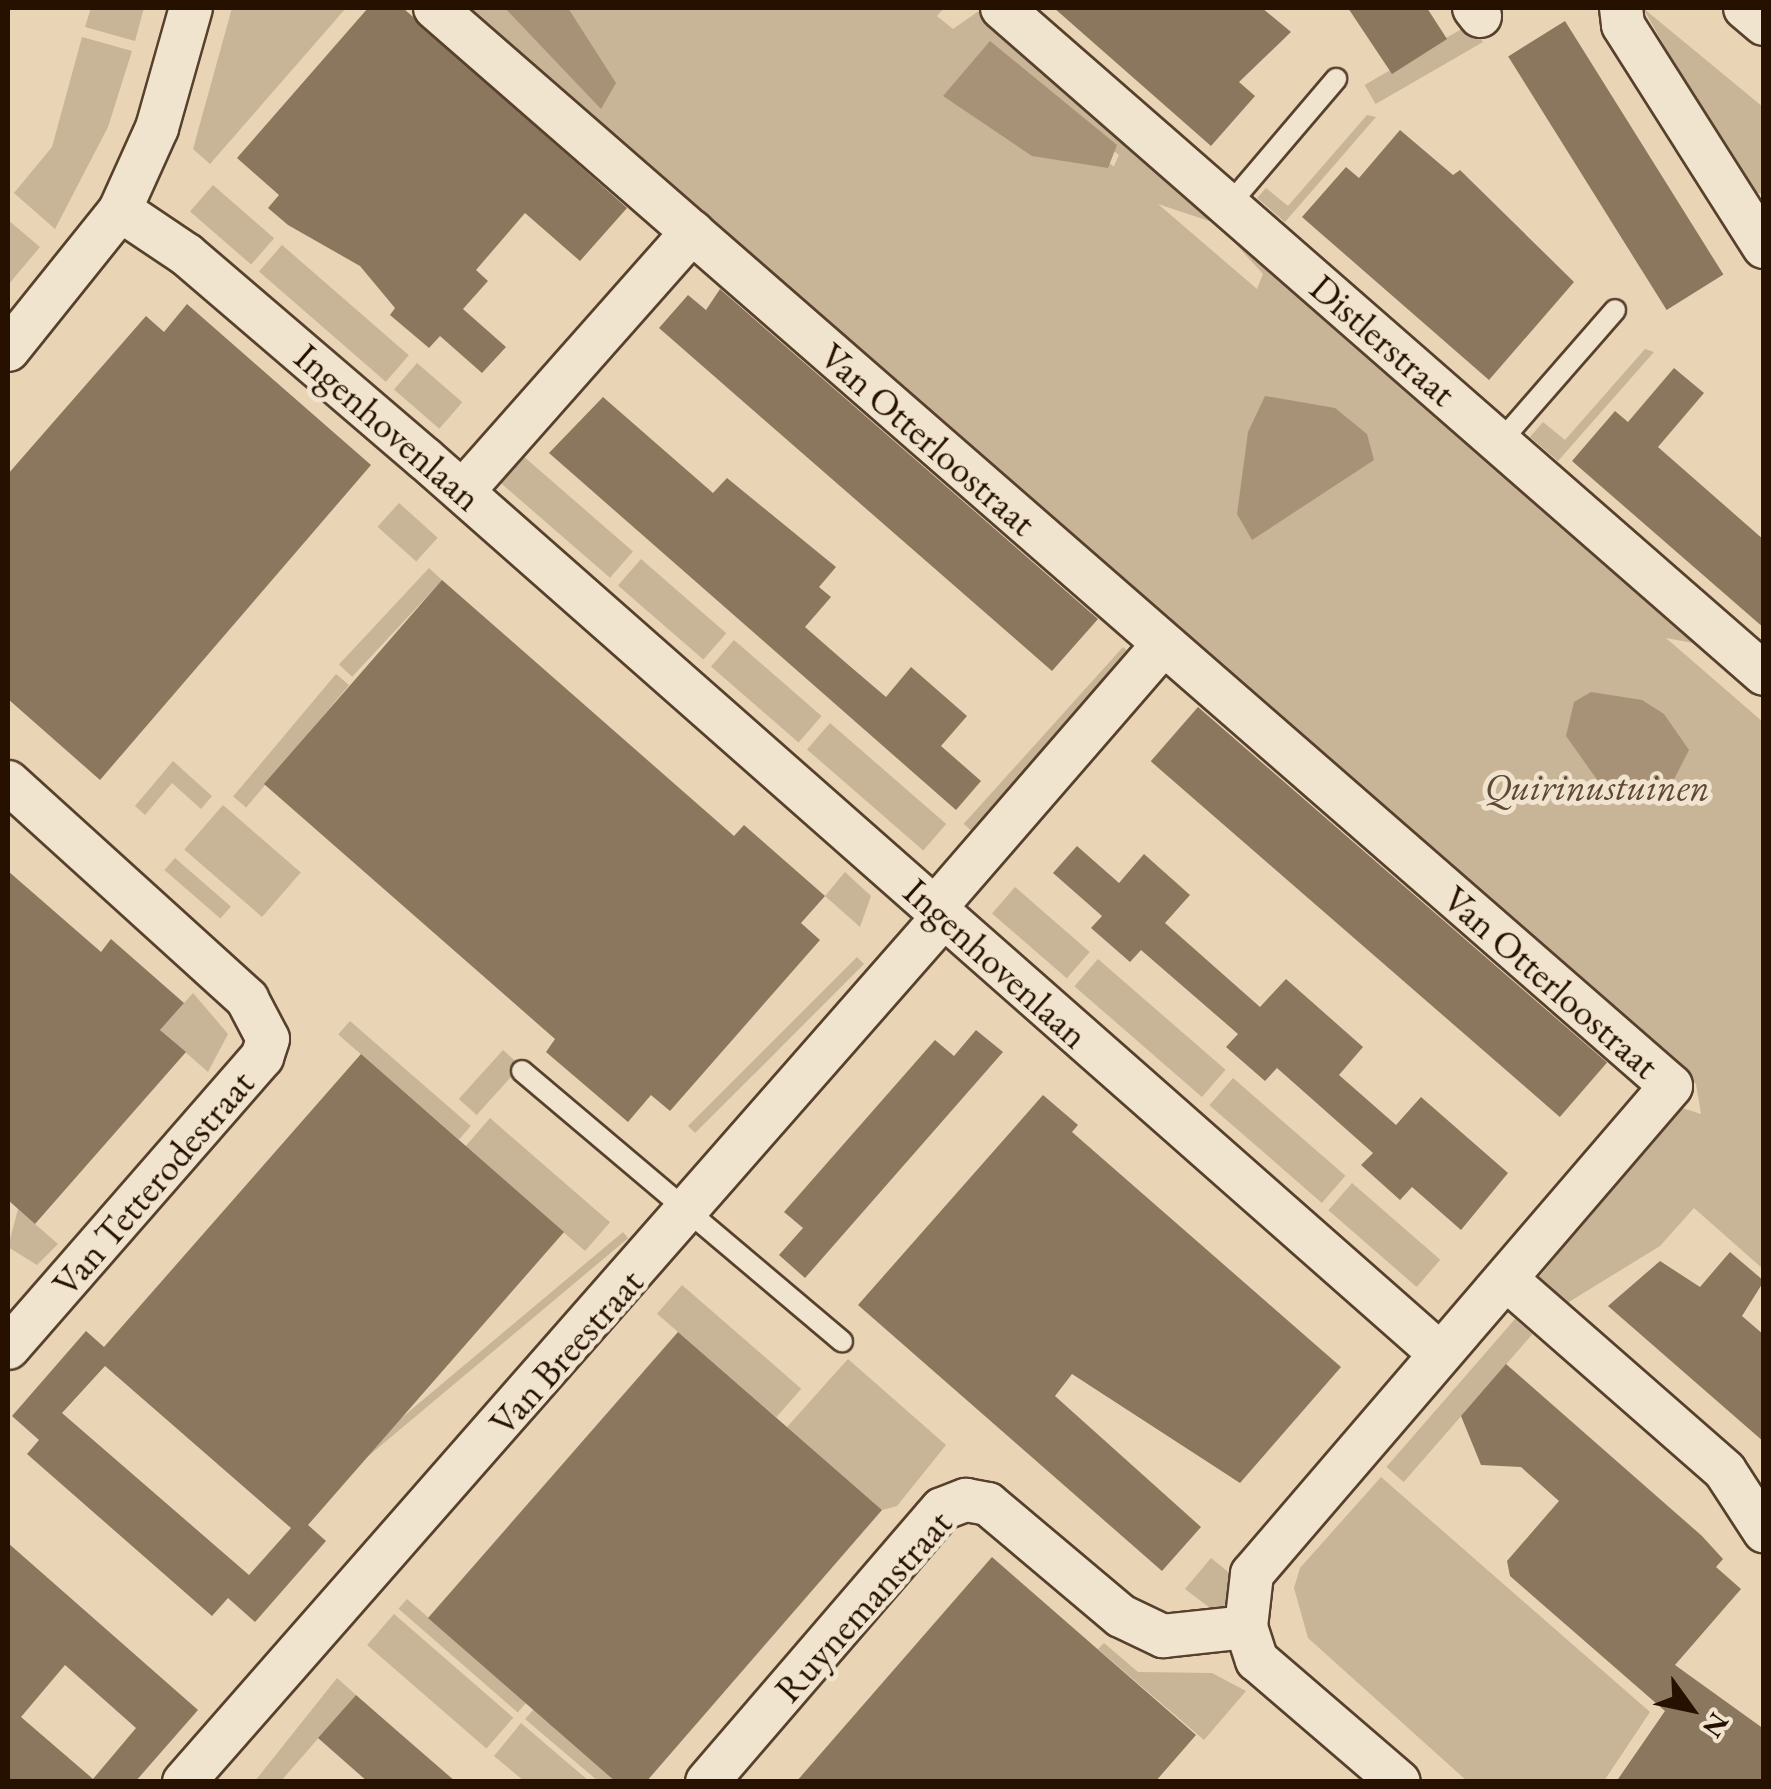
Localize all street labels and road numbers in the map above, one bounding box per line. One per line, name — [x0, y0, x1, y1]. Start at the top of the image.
street label: Distlerstraat — [1301, 264, 1465, 416]
street label: Van Otterloostraat — [811, 333, 1045, 545]
street label: Ingenhovenlaan — [285, 334, 491, 520]
street label: Ingenhovenlaan — [894, 868, 1098, 1058]
street label: Van Otterloostraat — [1434, 876, 1668, 1088]
street label: Van Tetterodestraat — [43, 1061, 263, 1305]
street label: Van Breestraat — [479, 1259, 653, 1445]
street label: Ruynemanstraat — [765, 1501, 961, 1711]

